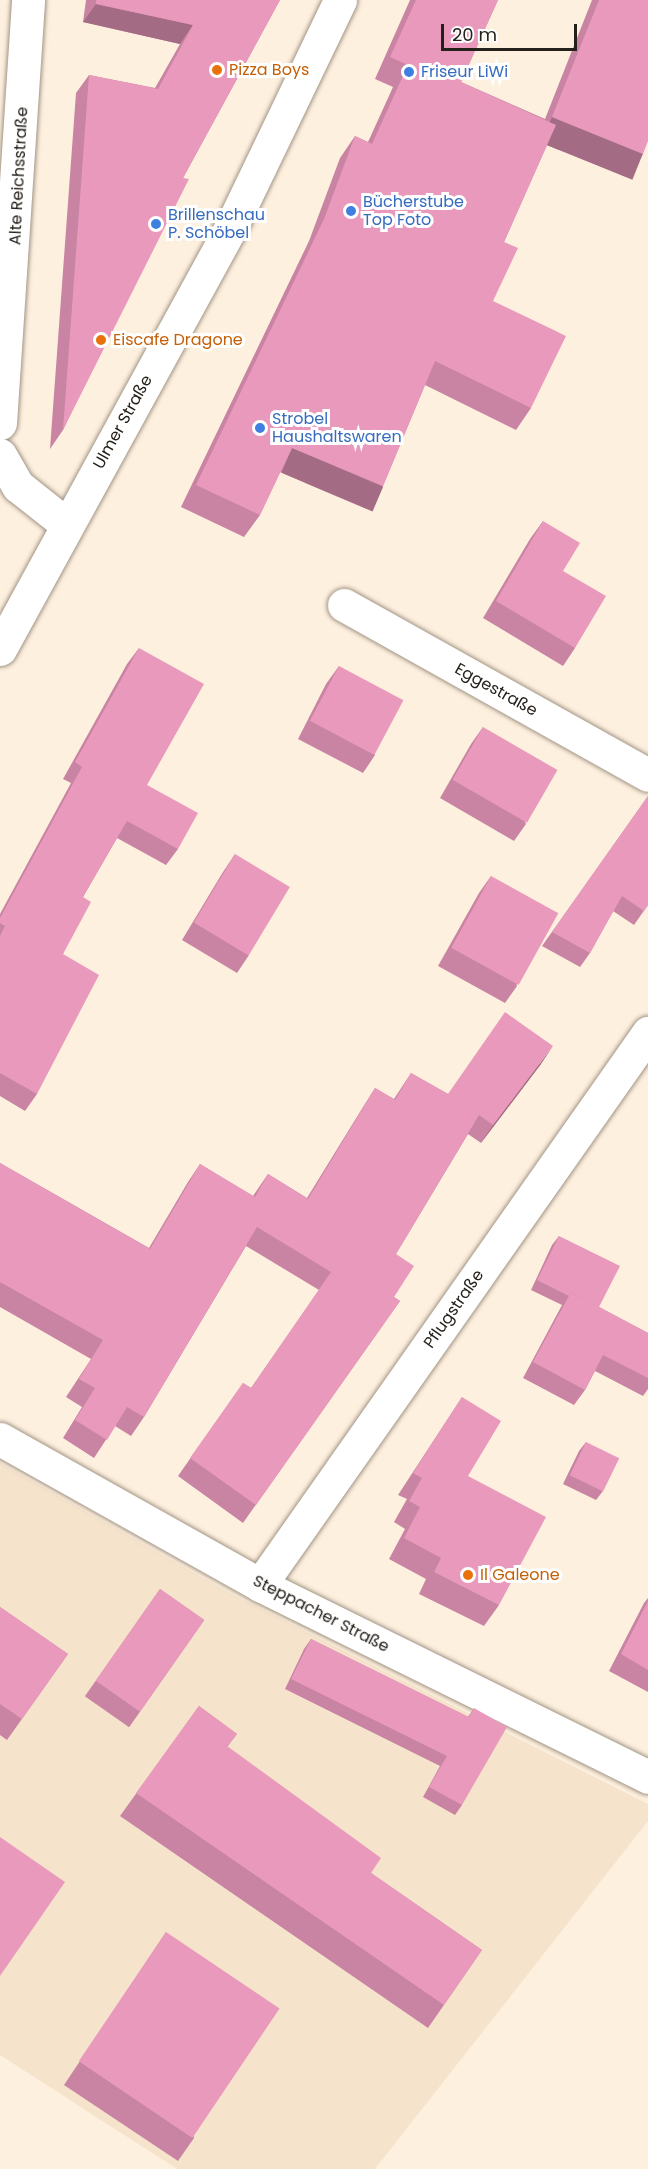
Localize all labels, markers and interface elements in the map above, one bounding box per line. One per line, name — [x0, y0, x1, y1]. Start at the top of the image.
scale bar — [444, 12, 580, 50]
text: 20 m — [452, 22, 497, 47]
place label: Pizza Boys — [229, 60, 309, 80]
place label: Friseur LiWi — [421, 62, 508, 82]
marker: Pizza Boys — [210, 63, 224, 77]
marker: Friseur LiWi — [402, 65, 416, 79]
street label: Alte Reichsstraße — [6, 106, 32, 246]
place label: Bücherstube Top Foto — [363, 192, 464, 230]
marker: Bücherstube Top Foto — [344, 204, 358, 218]
place label: Brillenschau P. Schöbel — [168, 205, 265, 243]
marker: Brillenschau P. Schöbel — [149, 217, 163, 231]
place label: Eiscafe Dragone — [113, 330, 243, 350]
marker: Eiscafe Dragone — [94, 333, 108, 347]
street label: Ulmer Straße — [89, 372, 157, 472]
place label: Strobel Haushaltswaren — [272, 409, 402, 447]
marker: Strobel Haushaltswaren — [253, 421, 267, 435]
street label: Eggestraße — [451, 659, 541, 721]
street label: Pflugstraße — [420, 1266, 488, 1352]
place label: Il Galeone — [480, 1565, 560, 1585]
marker: Il Galeone — [461, 1568, 475, 1582]
street label: Steppacher Straße — [250, 1571, 392, 1657]

